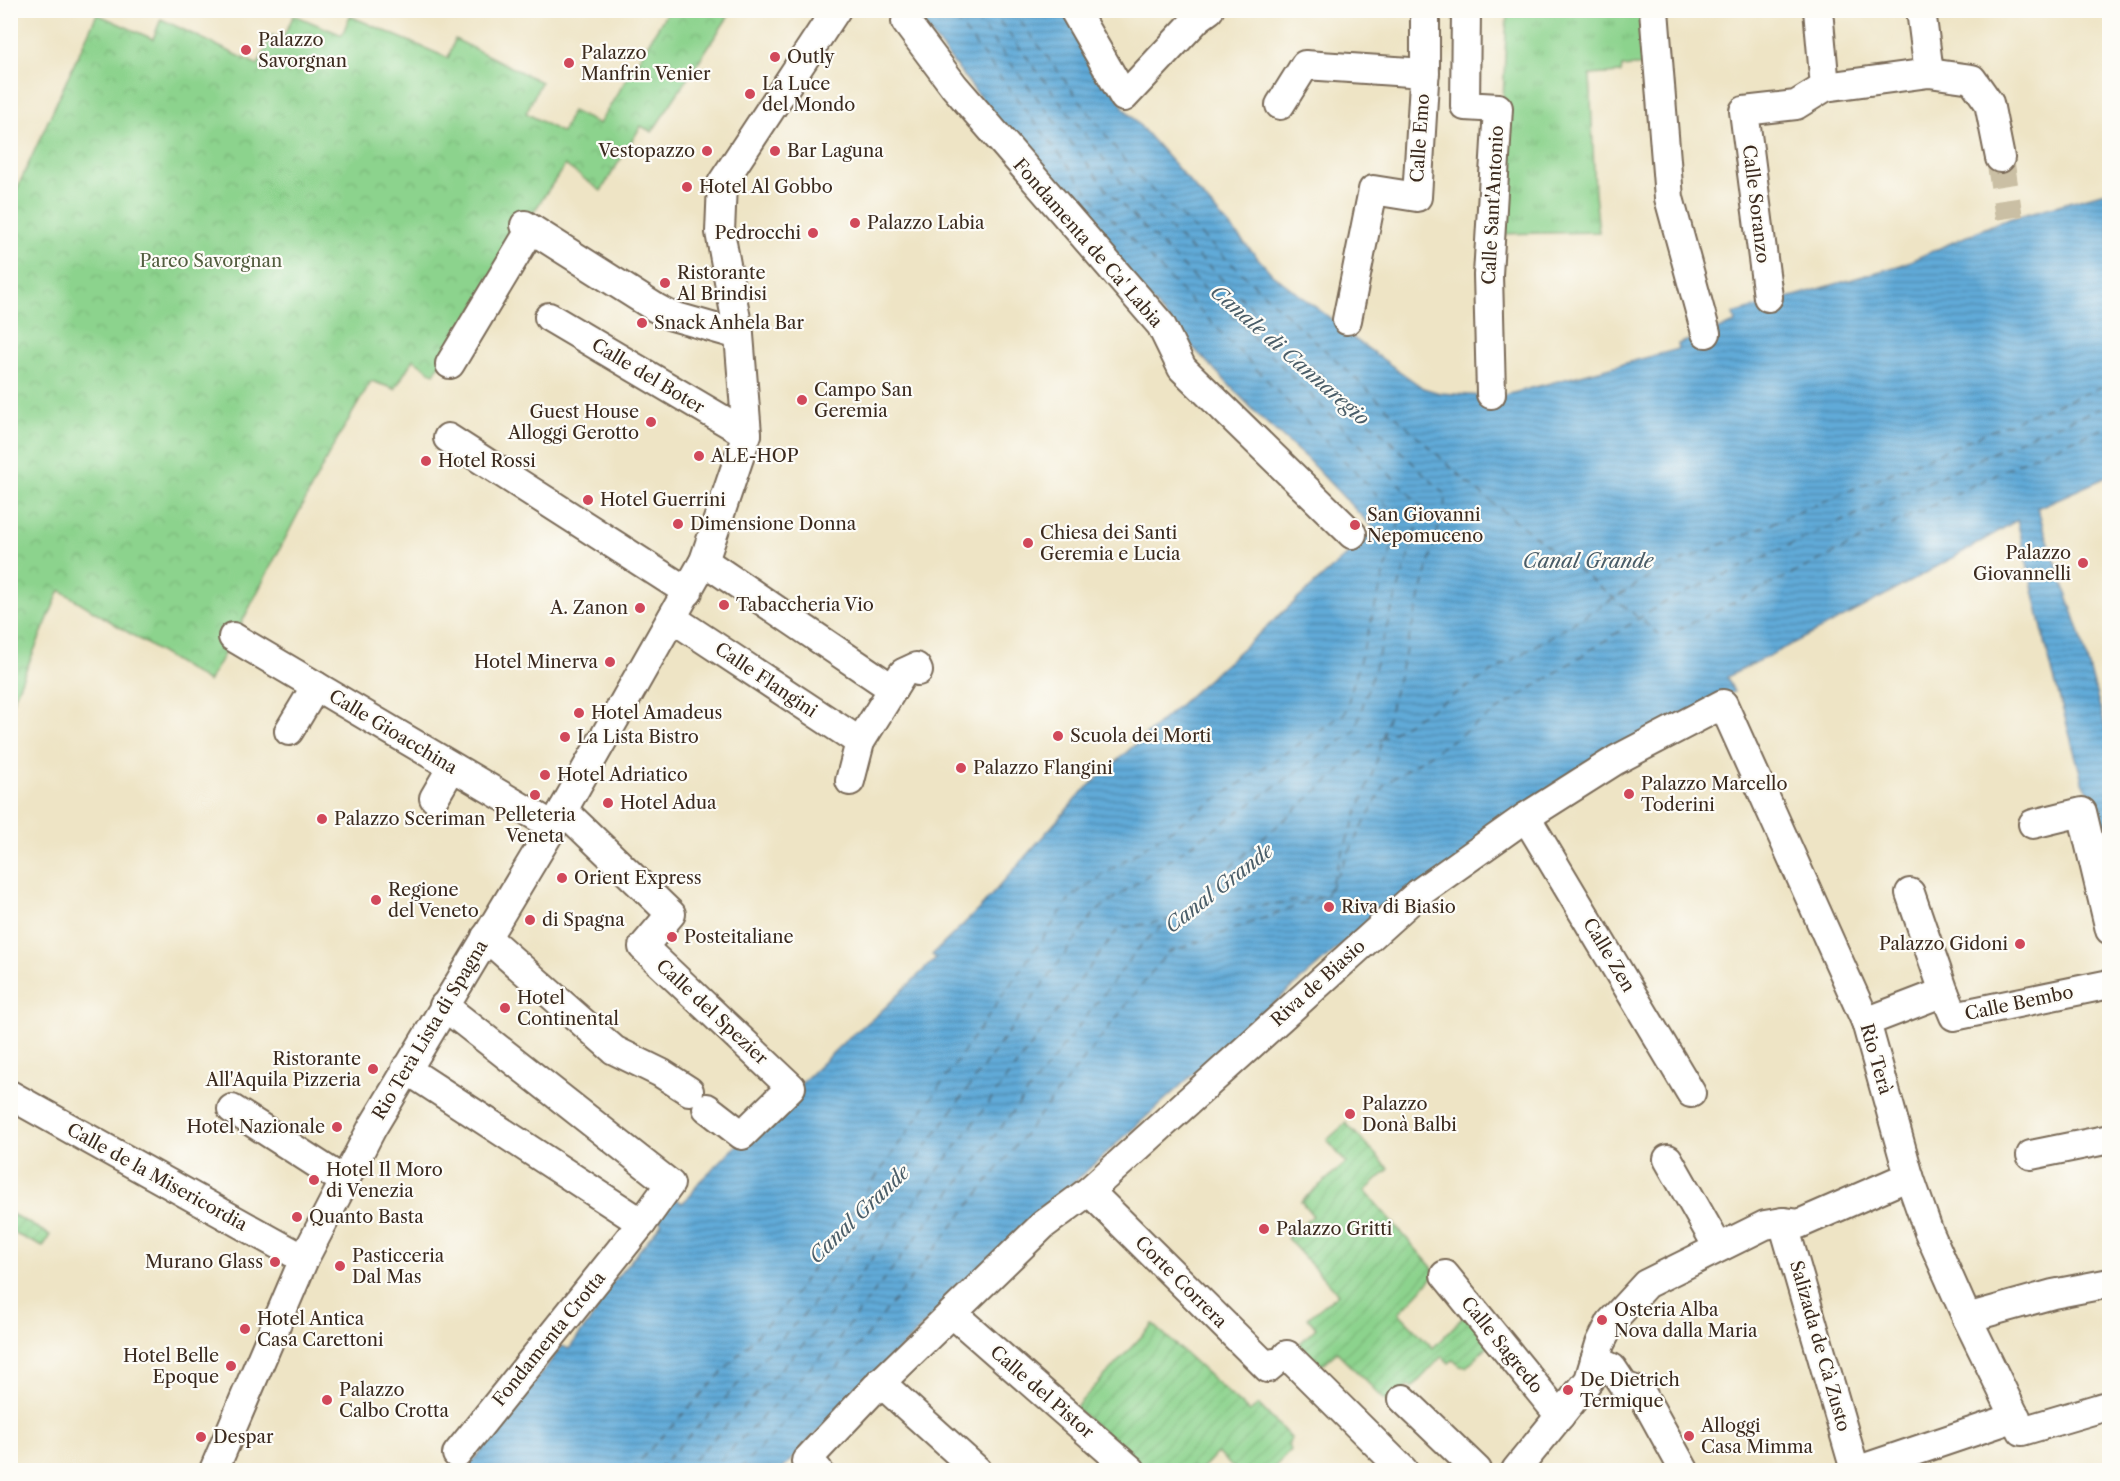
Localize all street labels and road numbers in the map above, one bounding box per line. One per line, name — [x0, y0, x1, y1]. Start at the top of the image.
street label: Calle Emo — [1406, 93, 1434, 183]
street label: Calle Sant'Antonio — [1478, 125, 1508, 285]
street label: Calle Soranzo — [1738, 143, 1774, 265]
street label: Fondamenta de Ca' Labia — [1009, 154, 1168, 332]
street label: Calle del Boter — [588, 334, 709, 419]
street label: Calle Flangini — [711, 638, 822, 723]
street label: Calle Gioacchina — [325, 685, 462, 779]
street label: Calle Zen — [1578, 914, 1640, 996]
street label: Riva de Biasio — [1266, 935, 1370, 1031]
street label: Rio Terà Lista di Spagna — [368, 936, 493, 1124]
street label: Calle del Spezier — [652, 955, 773, 1070]
street label: Calle Bembo — [1963, 981, 2075, 1025]
street label: Rio Terà — [1855, 1021, 1897, 1098]
street label: Calle de la Misericordia — [63, 1118, 251, 1236]
street label: Corte Correra — [1131, 1232, 1232, 1333]
street label: Salizada de Cà Zusto — [1785, 1258, 1855, 1434]
street label: Fondamenta Crotta — [488, 1267, 610, 1411]
street label: Calle Sagredo — [1456, 1292, 1548, 1398]
street label: Calle del Pistor — [986, 1341, 1099, 1443]

